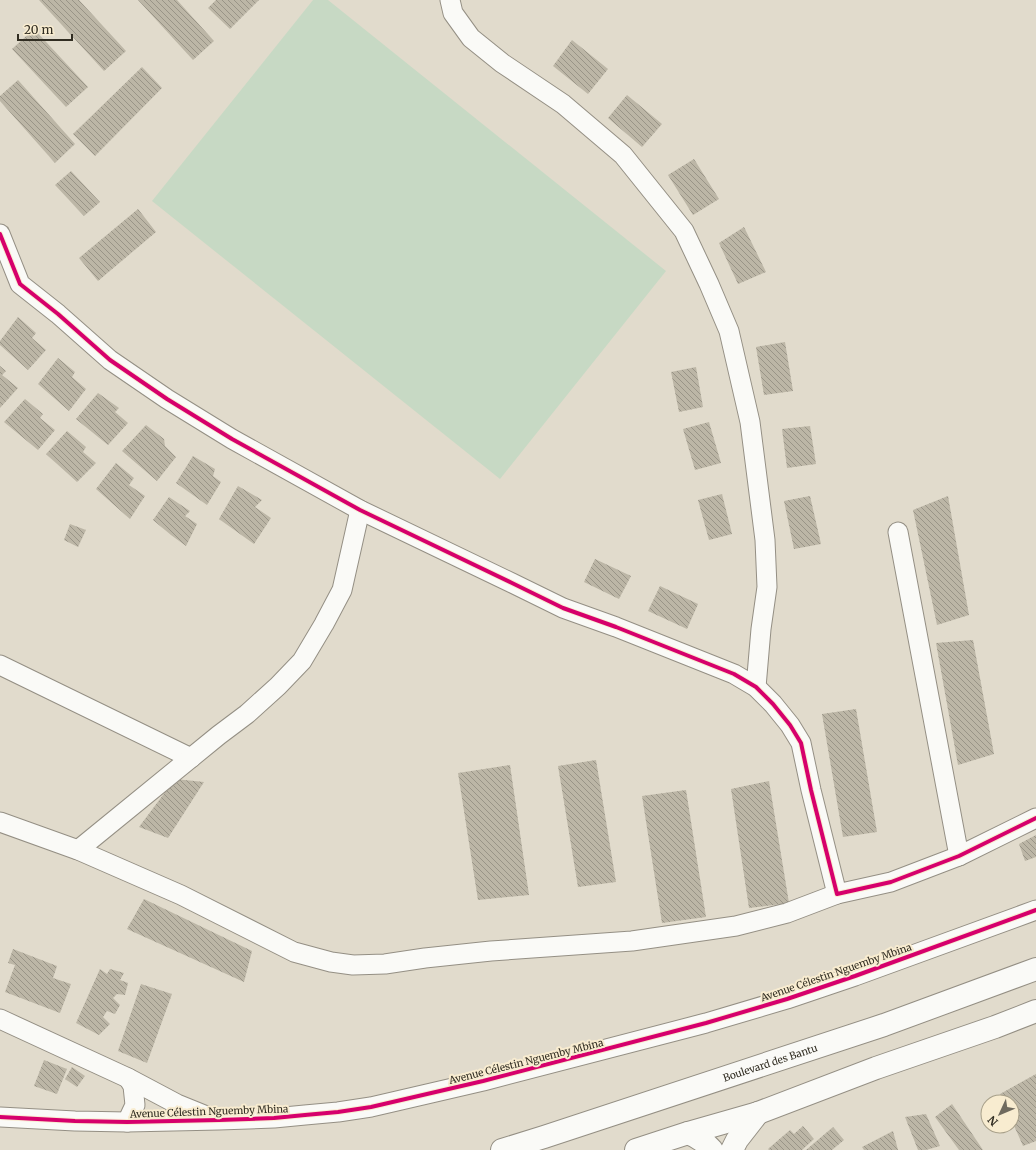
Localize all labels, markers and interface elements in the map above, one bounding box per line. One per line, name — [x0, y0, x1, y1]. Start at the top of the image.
scale bar — [18, 16, 72, 42]
text: 20 m — [24, 22, 53, 37]
street label: Avenue Célestin Nguemby Mbina — [758, 940, 914, 1005]
street label: Avenue Célestin Nguemby Mbina — [447, 1036, 605, 1087]
street label: Boulevard des Bantu — [721, 1041, 819, 1085]
north arrow — [980, 1094, 1020, 1134]
street label: Avenue Célestin Nguemby Mbina — [129, 1102, 289, 1121]
text: N — [985, 1113, 1001, 1129]

